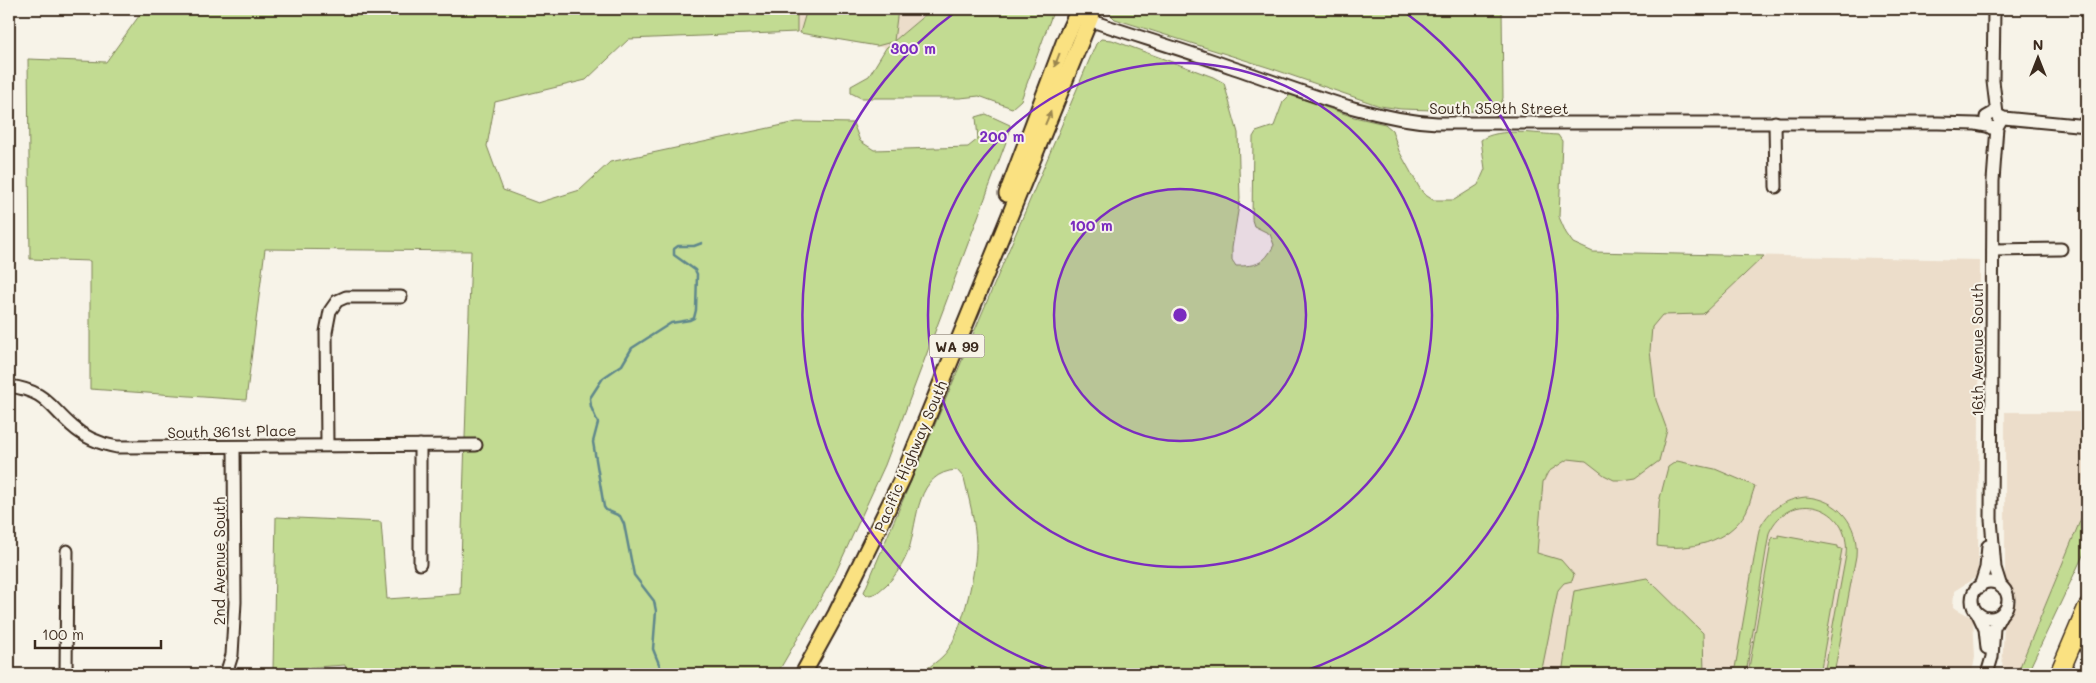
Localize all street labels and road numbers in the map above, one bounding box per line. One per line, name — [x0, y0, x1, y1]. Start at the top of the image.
street label: South 359th Street — [1429, 98, 1569, 118]
street label: 16th Avenue South — [1967, 284, 1987, 416]
road number: WA 99 — [930, 334, 984, 358]
street label: Pacific Highway South — [869, 377, 951, 535]
street label: South 361st Place — [167, 420, 297, 442]
street label: 2nd Avenue South — [209, 497, 229, 625]

